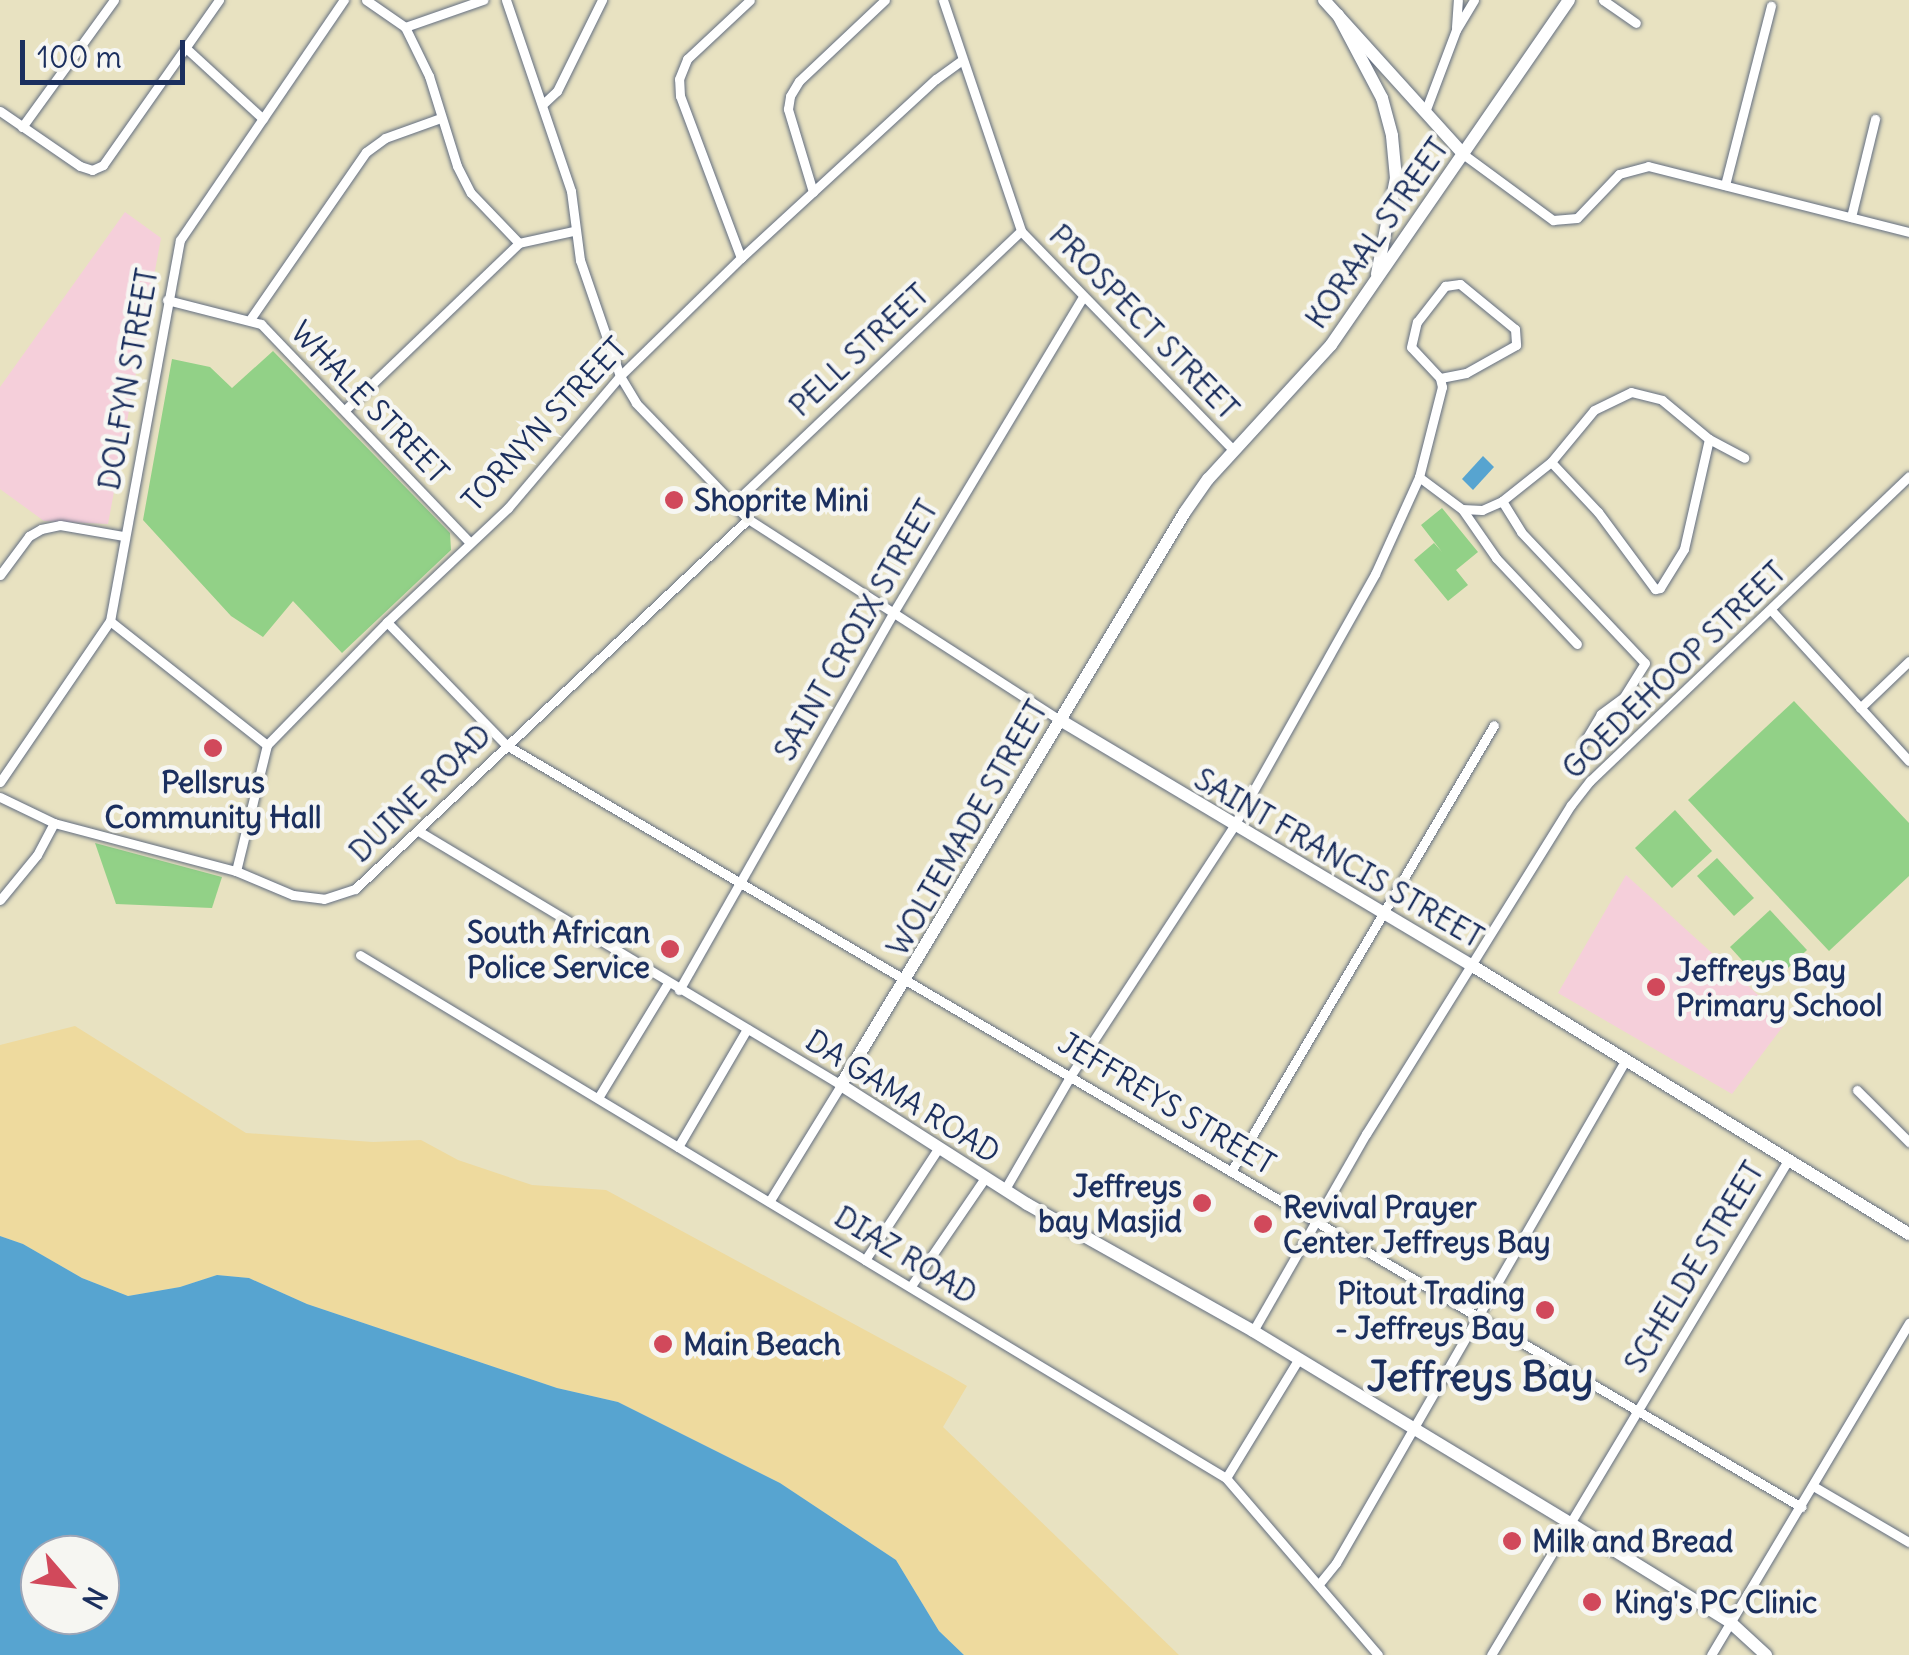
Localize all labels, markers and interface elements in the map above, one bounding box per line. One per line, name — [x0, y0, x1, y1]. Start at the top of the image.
scale bar — [25, 20, 190, 82]
text: 100 m — [37, 38, 122, 76]
street label: KORAAL STREET — [1298, 131, 1456, 335]
street label: PROSPECT STREET — [1042, 217, 1246, 427]
street label: DOLFYN STREET — [91, 265, 165, 493]
street label: PELL STREET — [782, 276, 936, 424]
street label: WHALE STREET — [284, 313, 456, 491]
street label: TORNYN STREET — [454, 330, 634, 518]
place label: Shoprite Mini — [694, 482, 869, 518]
marker: Shoprite Mini — [663, 489, 685, 511]
street label: SAINT CROIX STREET — [767, 493, 945, 767]
street label: GOEDEHOOP STREET — [1555, 554, 1793, 786]
street label: WOLTEMADE STREET — [879, 694, 1055, 962]
street label: DUINE ROAD — [342, 716, 498, 870]
marker: Pellsrus Community Hall — [202, 737, 224, 759]
street label: SAINT FRANCIS STREET — [1188, 761, 1490, 955]
place label: Pellsrus Community Hall — [105, 764, 321, 834]
place label: South African Police Service — [467, 914, 650, 984]
marker: South African Police Service — [659, 938, 681, 960]
place label: Jeffreys Bay Primary School — [1676, 952, 1883, 1022]
marker: Jeffreys Bay Primary School — [1645, 976, 1667, 998]
street label: DA GAMA ROAD — [799, 1022, 1007, 1170]
street label: JEFFREYS STREET — [1052, 1024, 1282, 1182]
street label: SCHELDE STREET — [1617, 1155, 1771, 1379]
place label: Jeffreys bay Masjid — [1038, 1168, 1182, 1238]
place label: Revival Prayer Center Jeffreys Bay — [1283, 1189, 1551, 1260]
marker: Jeffreys bay Masjid — [1191, 1192, 1213, 1214]
street label: DIAZ ROAD — [828, 1198, 984, 1312]
marker: Revival Prayer Center Jeffreys Bay — [1252, 1213, 1274, 1235]
place label: Pitout Trading - Jeffreys Bay — [1335, 1275, 1525, 1346]
marker: Pitout Trading - Jeffreys Bay — [1534, 1299, 1556, 1321]
place label: Main Beach — [683, 1326, 841, 1362]
marker: Main Beach — [652, 1333, 674, 1355]
district label: Jeffreys Bay — [1367, 1353, 1593, 1401]
place label: Milk and Bread — [1532, 1523, 1733, 1559]
marker: Milk and Bread — [1501, 1530, 1523, 1552]
north arrow — [20, 1535, 120, 1635]
text: N — [74, 1581, 115, 1615]
place label: King's PC Clinic — [1614, 1584, 1817, 1620]
marker: King's PC Clinic — [1579, 1589, 1605, 1615]

